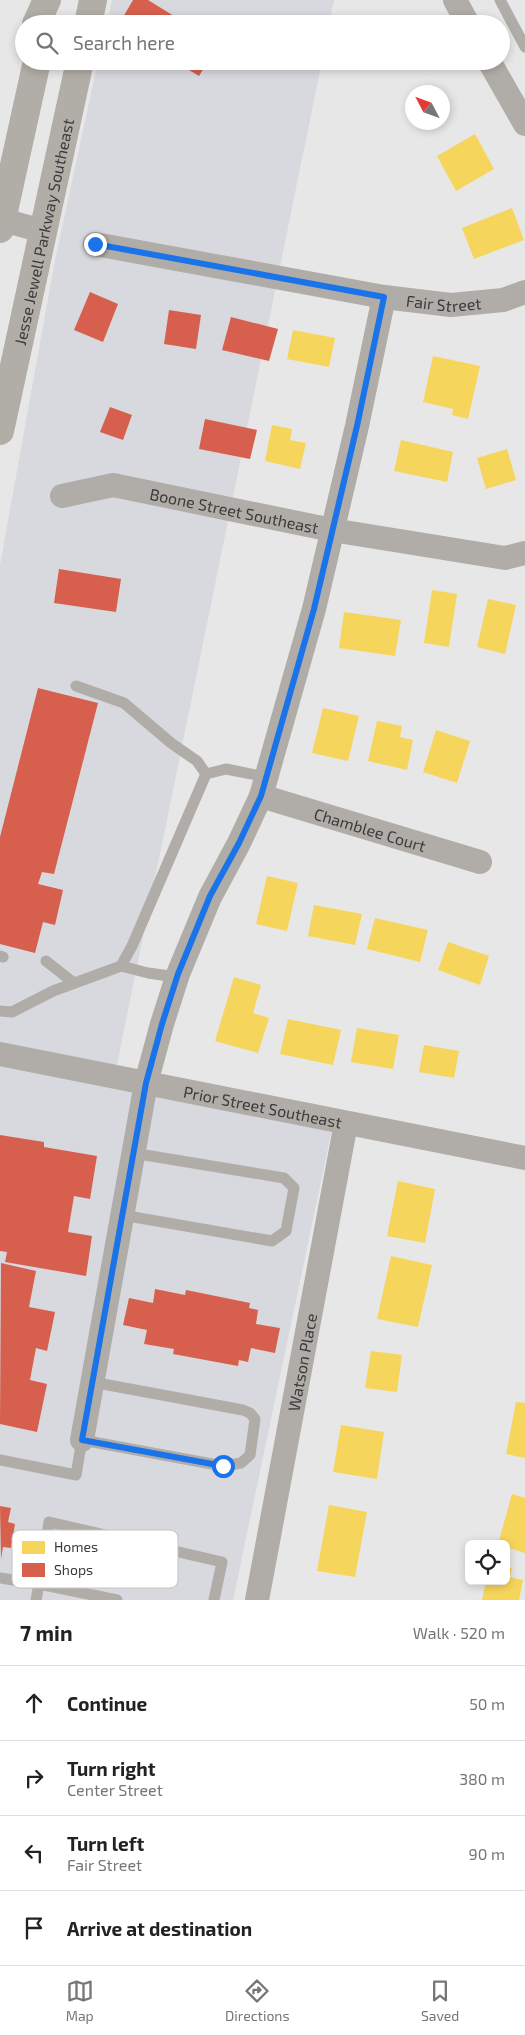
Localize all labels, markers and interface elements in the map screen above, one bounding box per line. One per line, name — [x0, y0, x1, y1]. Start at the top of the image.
search box — [15, 15, 510, 70]
icon: search — [33, 29, 61, 57]
text: Search here — [73, 31, 175, 54]
north arrow — [405, 85, 450, 130]
street label: Jesse Jewell Parkway Southeast — [9, 117, 77, 347]
route end — [84, 233, 107, 256]
street label: Fair Street — [405, 290, 482, 315]
street label: Boone Street Southeast — [148, 483, 320, 537]
street label: Chamblee Court — [312, 803, 428, 855]
street label: Prior Street Southeast — [182, 1081, 344, 1131]
street label: Watson Place — [283, 1312, 320, 1413]
route start — [212, 1455, 235, 1478]
legend — [12, 1530, 178, 1588]
text: Homes — [54, 1538, 98, 1555]
map controls — [465, 1540, 510, 1585]
button: locate — [465, 1540, 510, 1585]
text: Shops — [54, 1561, 93, 1578]
text: 7 min — [20, 1620, 73, 1645]
text: Walk · 520 m — [413, 1623, 505, 1642]
icon: ahead — [20, 1689, 48, 1717]
text: Continue — [67, 1692, 147, 1715]
text: 50 m — [469, 1694, 505, 1713]
text: Turn right — [67, 1757, 155, 1780]
icon: right — [20, 1764, 48, 1792]
text: 380 m — [459, 1769, 505, 1788]
text: Center Street — [67, 1780, 163, 1799]
text: Turn left — [67, 1832, 144, 1855]
icon: left — [20, 1839, 48, 1867]
text: 90 m — [469, 1844, 505, 1863]
text: Fair Street — [67, 1855, 142, 1874]
icon: arrive — [20, 1914, 48, 1942]
text: Arrive at destination — [67, 1917, 252, 1940]
tab: Map — [66, 1977, 94, 2024]
tab: Directions — [225, 1977, 290, 2024]
tab: Saved — [421, 1977, 459, 2024]

